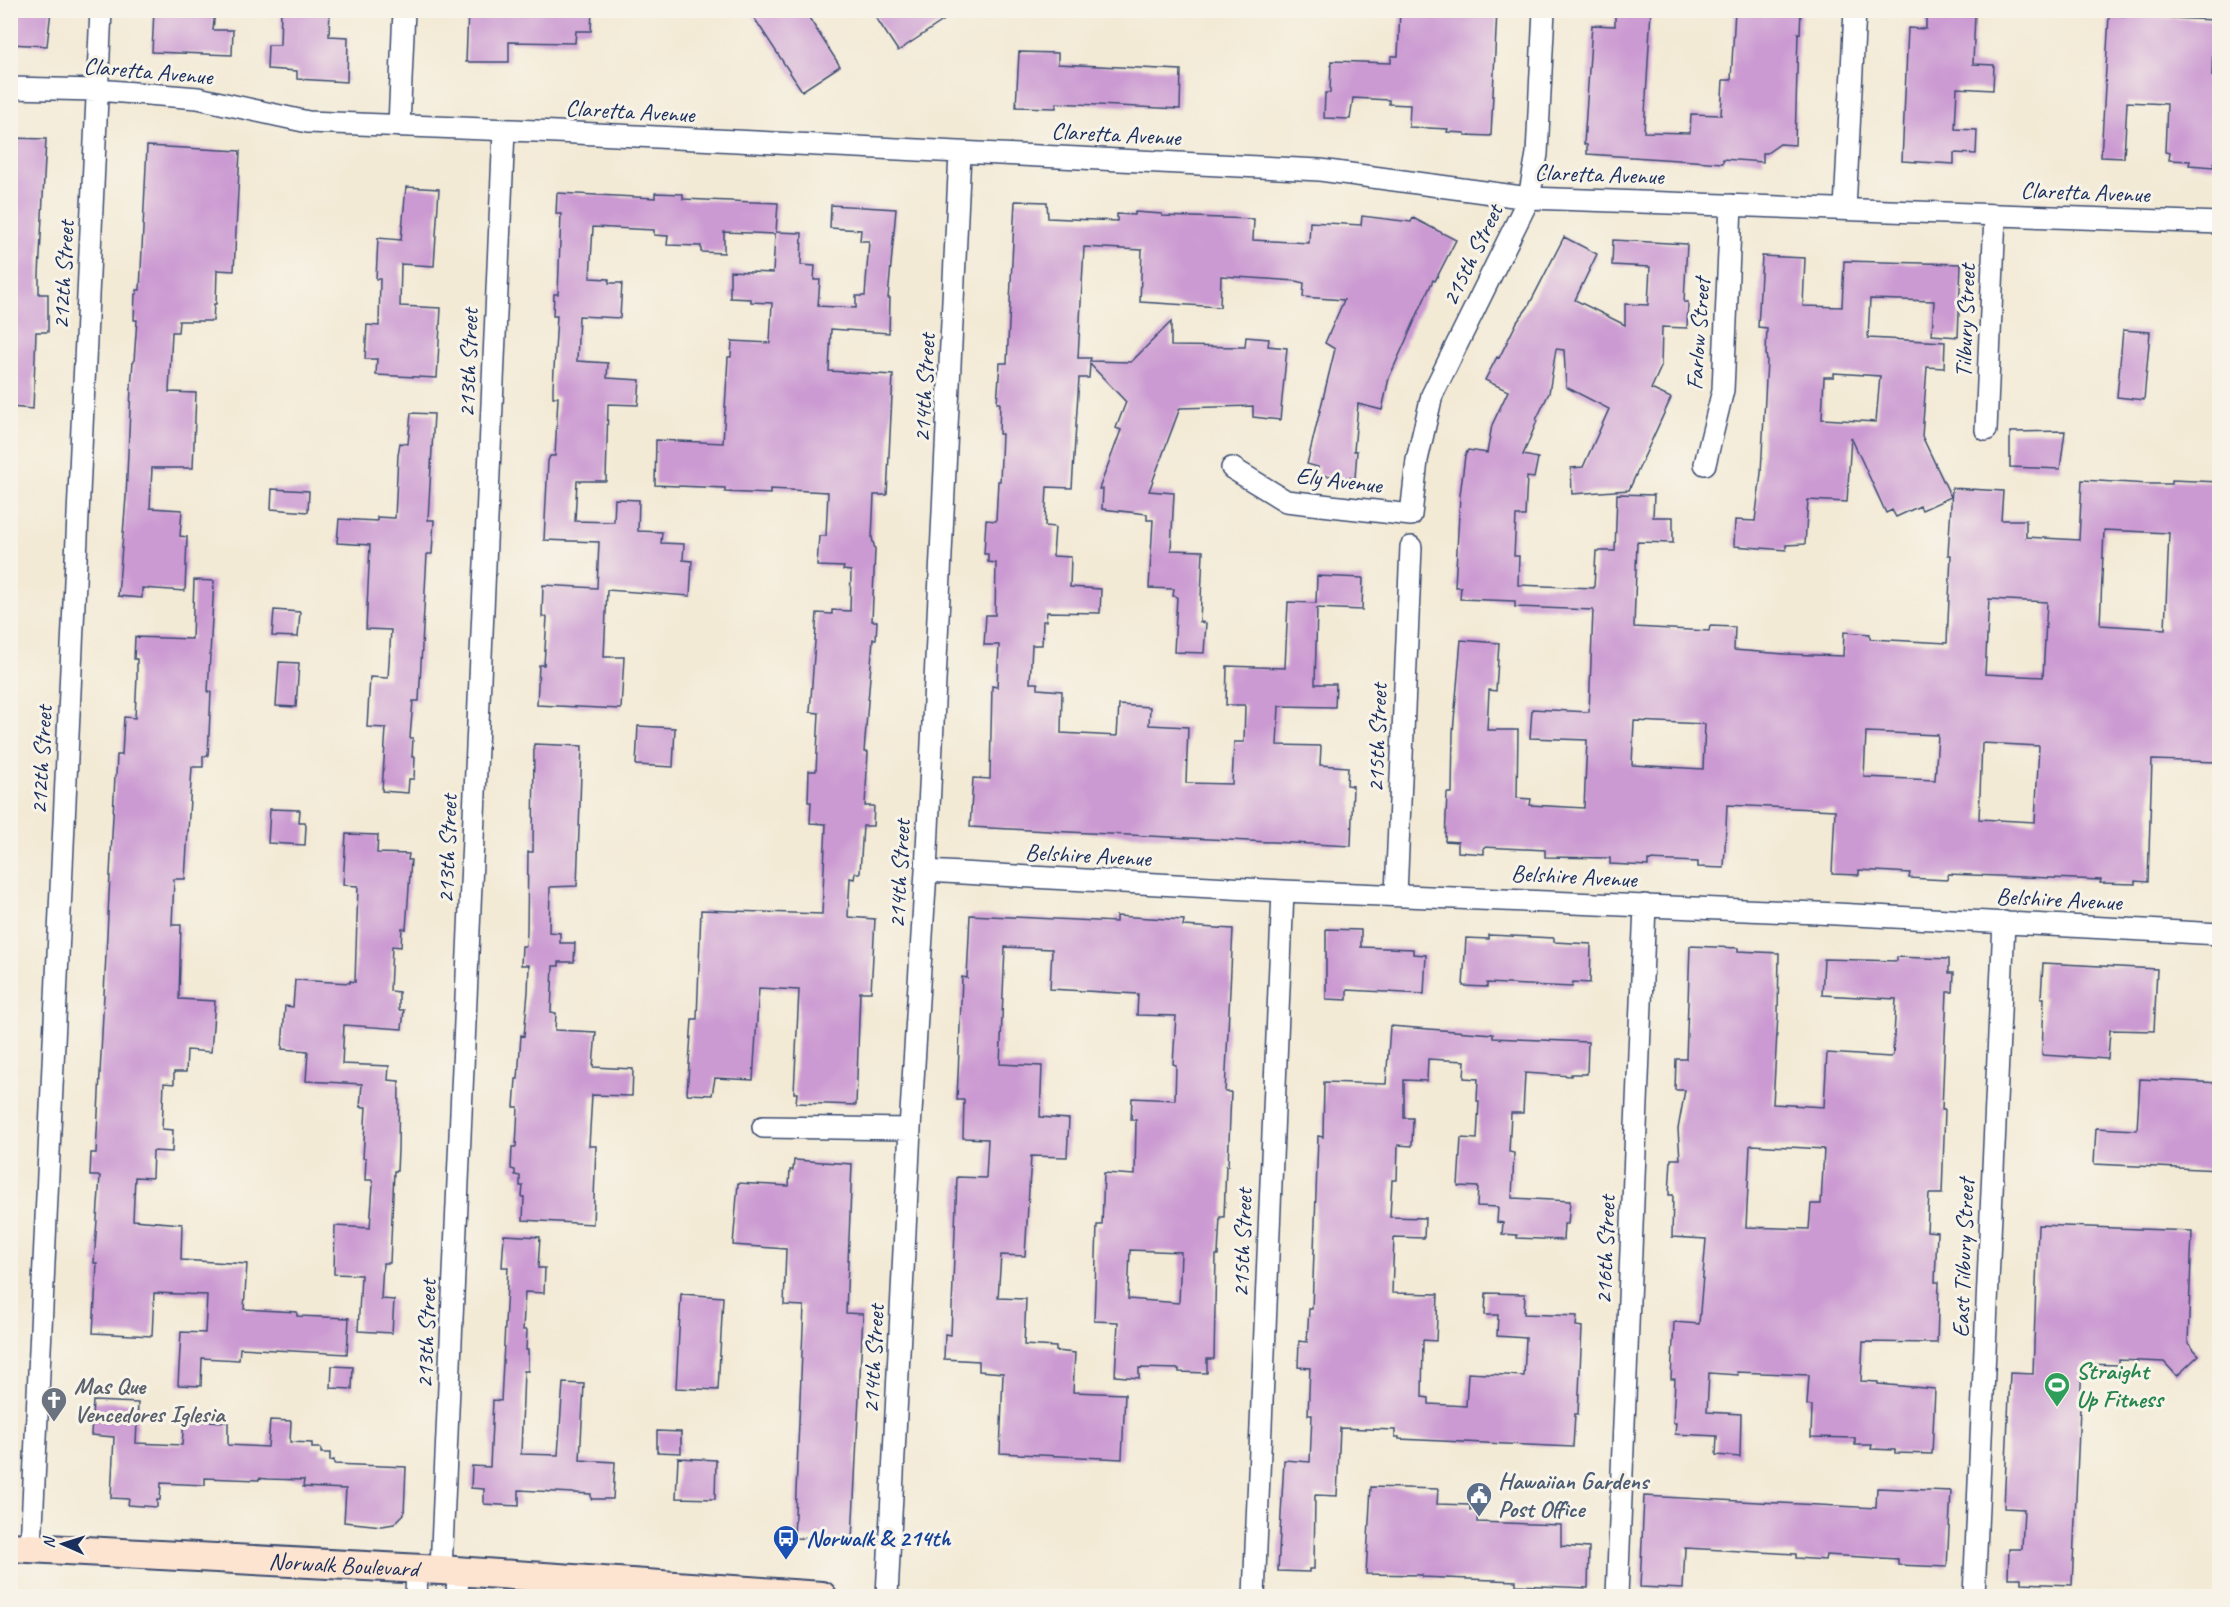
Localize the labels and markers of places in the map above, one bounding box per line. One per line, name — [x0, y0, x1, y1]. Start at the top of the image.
place label: Straight Up Fitness — [2076, 1356, 2165, 1414]
sports icon: Straight Up Fitness — [2042, 1370, 2072, 1408]
place label: Mas Que Vencedores Iglesia — [74, 1371, 227, 1429]
church icon: Mas Que Vencedores Iglesia — [39, 1385, 69, 1423]
place label: Hawaiian Gardens Post Office — [1498, 1466, 1651, 1524]
public building icon: Hawaiian Gardens Post Office — [1464, 1480, 1494, 1518]
bus stop icon: Norwalk & 214th — [771, 1523, 801, 1561]
place label: Norwalk & 214th — [806, 1523, 951, 1553]

